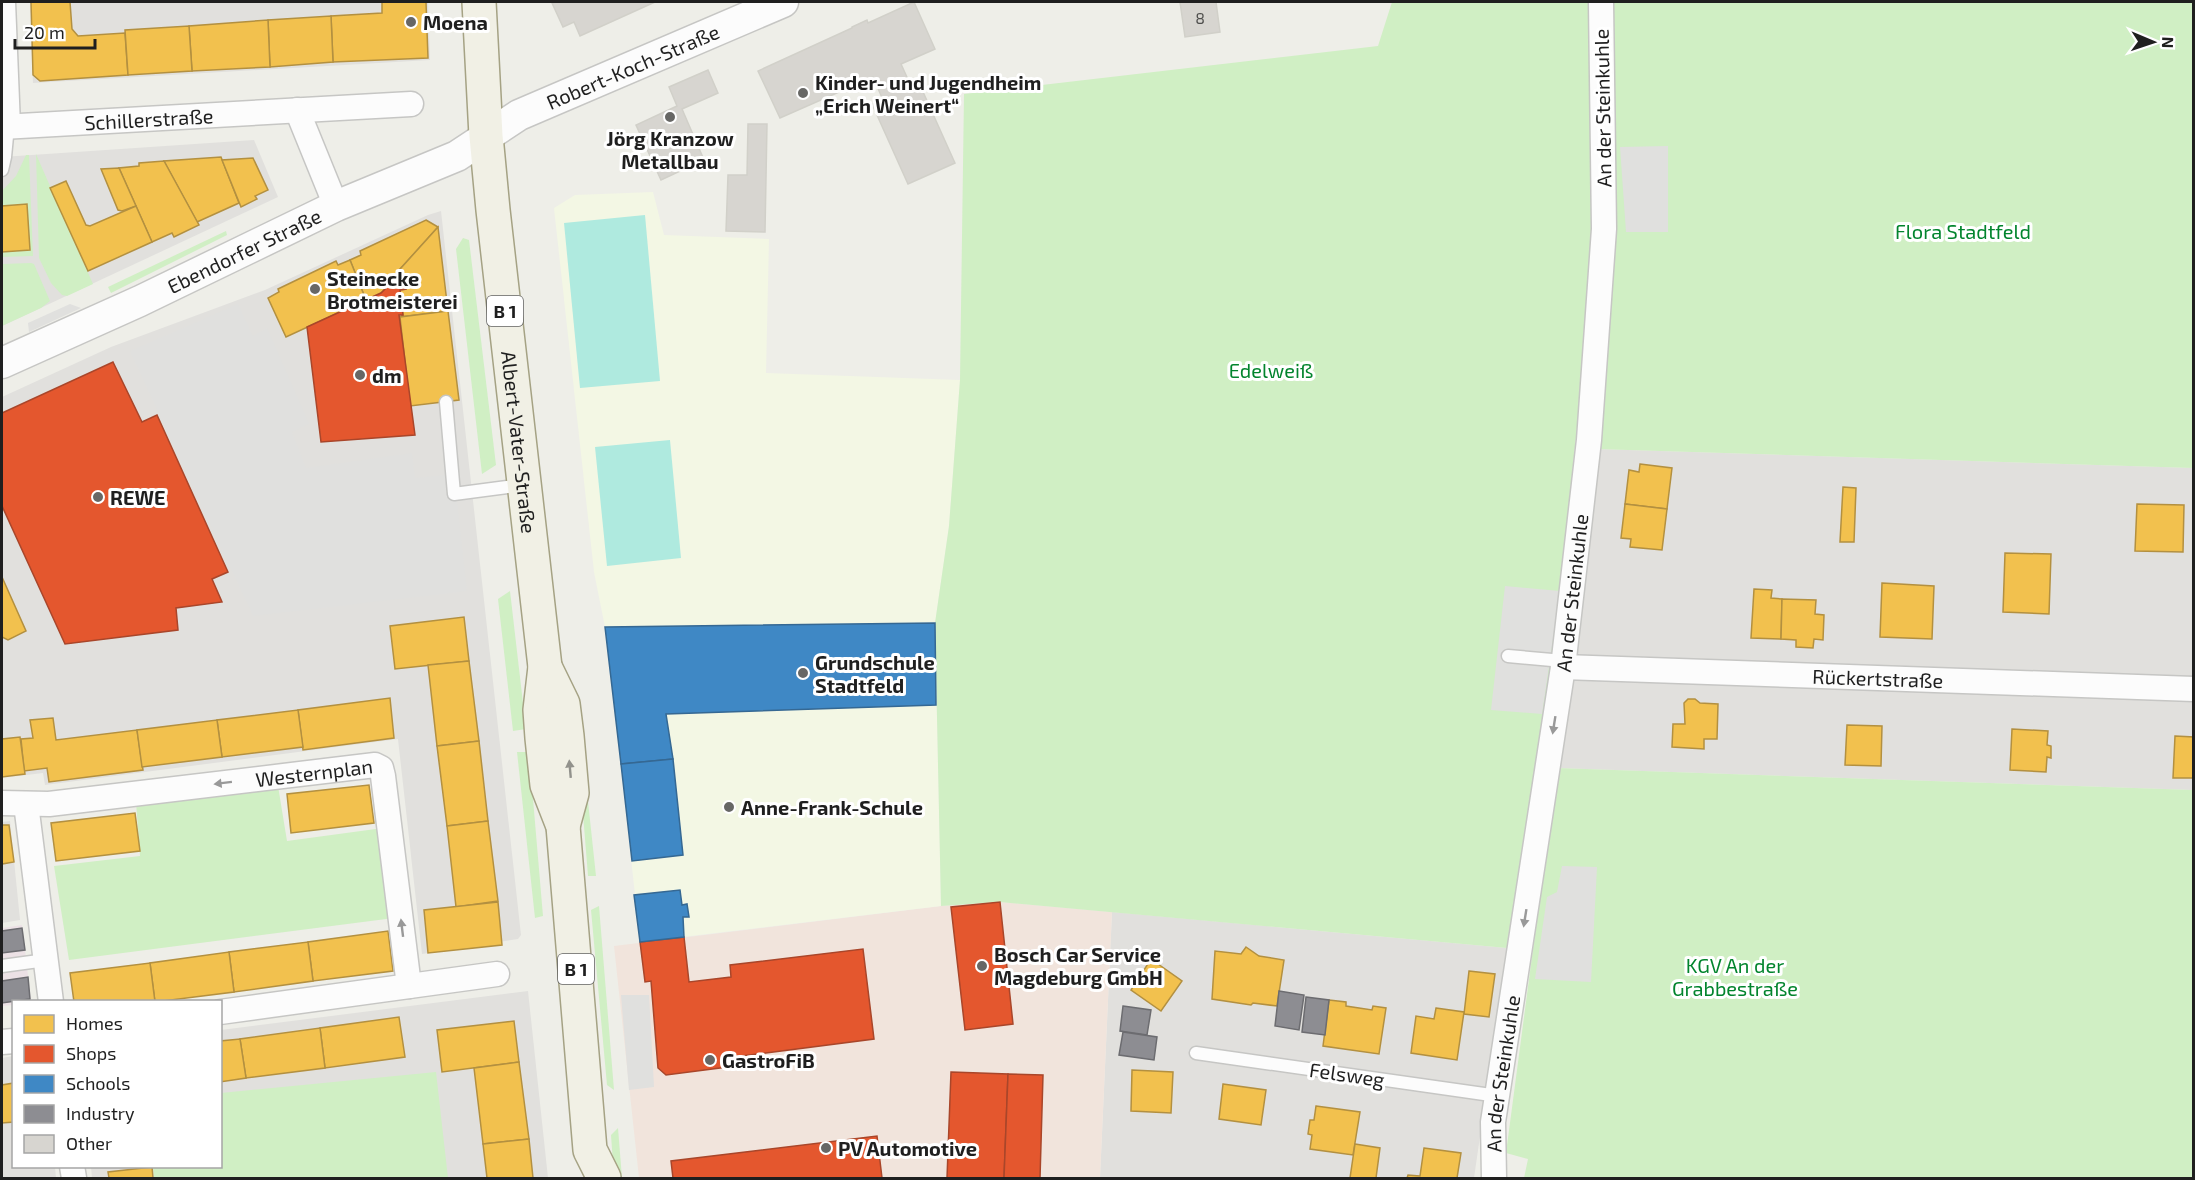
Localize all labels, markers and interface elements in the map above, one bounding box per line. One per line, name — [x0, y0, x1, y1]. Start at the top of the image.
house number: 8 — [1195, 8, 1205, 27]
place label: Moena — [423, 10, 488, 34]
scale bar — [15, 12, 94, 50]
north arrow — [2123, 12, 2183, 72]
marker: Moena — [404, 15, 418, 29]
street label: Robert-Koch-Straße — [543, 19, 723, 114]
text: 20 m — [24, 21, 65, 43]
street label: An der Steinkuhle — [1589, 28, 1615, 188]
text: N — [2159, 36, 2178, 49]
place label: Kinder- und Jugendheim „Erich Weinert“ — [815, 70, 1041, 117]
marker: Kinder- und Jugendheim „Erich Weinert“ — [796, 86, 810, 100]
street label: Schillerstraße — [84, 103, 214, 134]
marker: Jörg Kranzow Metallbau — [663, 110, 677, 124]
place label: Jörg Kranzow Metallbau — [606, 126, 734, 173]
street label: Ebendorfer Straße — [163, 203, 325, 298]
park label: Flora Stadtfeld — [1895, 219, 2031, 243]
place label: Steinecke Brotmeisterei — [327, 266, 458, 313]
marker: Steinecke Brotmeisterei — [308, 282, 322, 296]
road number: B 1 — [487, 296, 523, 326]
street label: Albert-Vater-Straße — [497, 349, 542, 535]
park label: Edelweiß — [1229, 358, 1313, 382]
place label: dm — [372, 363, 402, 387]
marker: dm — [353, 368, 367, 382]
place label: REWE — [110, 485, 166, 509]
marker: REWE — [91, 490, 105, 504]
street label: An der Steinkuhle — [1551, 513, 1592, 673]
place label: Grundschule Stadtfeld — [815, 650, 935, 697]
street label: Rückertstraße — [1812, 664, 1944, 692]
marker: Grundschule Stadtfeld — [796, 666, 810, 680]
one-way arrow — [1550, 715, 1559, 734]
street label: Westernplan — [254, 753, 374, 791]
one-way arrow — [565, 759, 575, 778]
one-way arrow — [213, 778, 232, 787]
place label: Anne-Frank-Schule — [741, 795, 923, 819]
marker: Anne-Frank-Schule — [722, 800, 736, 814]
one-way arrow — [1520, 908, 1529, 927]
one-way arrow — [397, 918, 407, 937]
place label: Bosch Car Service Magdeburg GmbH — [994, 942, 1163, 989]
park label: KGV An der Grabbestraße — [1672, 953, 1798, 1000]
road number: B 1 — [558, 954, 594, 984]
marker: Bosch Car Service Magdeburg GmbH — [975, 959, 989, 973]
street label: An der Steinkuhle — [1481, 993, 1524, 1153]
legend — [12, 1000, 222, 1168]
text: Homes — [66, 1012, 123, 1034]
text: Shops — [66, 1042, 116, 1064]
place label: GastroFiB — [722, 1048, 815, 1072]
marker: GastroFiB — [703, 1053, 717, 1067]
street label: Felsweg — [1308, 1057, 1386, 1091]
text: Schools — [66, 1072, 130, 1094]
text: Industry — [66, 1102, 135, 1124]
text: Other — [66, 1132, 112, 1154]
place label: PV Automotive — [838, 1136, 977, 1160]
marker: PV Automotive — [819, 1141, 833, 1155]

